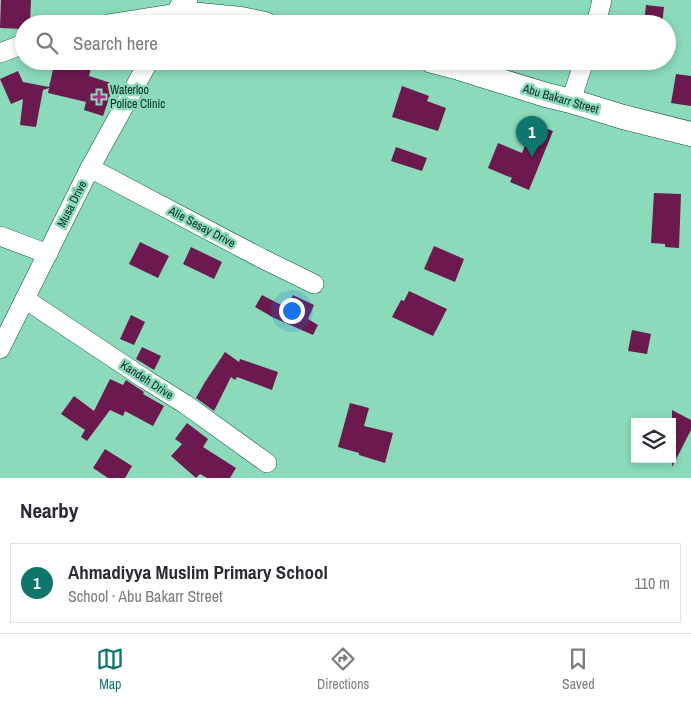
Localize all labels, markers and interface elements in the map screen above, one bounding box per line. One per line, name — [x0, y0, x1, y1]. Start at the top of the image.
search box — [15, 15, 676, 70]
icon: search — [33, 29, 61, 57]
text: Search here — [73, 30, 158, 56]
street label: Abu Bakarr Street — [520, 80, 601, 118]
place label: Waterloo Police Clinic — [110, 82, 165, 112]
marker: Waterloo Police Clinic — [92, 90, 106, 104]
pin: 1 — [516, 116, 548, 157]
street label: Musa Drive — [53, 178, 91, 230]
street label: Alie Sesay Drive — [165, 202, 238, 251]
your location — [279, 298, 305, 324]
street label: Kandeh Drive — [117, 357, 177, 403]
map controls — [631, 418, 676, 463]
button: layers — [631, 418, 676, 463]
text: Nearby — [20, 496, 78, 525]
text: Ahmadiyya Muslim Primary School — [68, 559, 328, 585]
text: 1 — [33, 572, 41, 594]
text: 110 m — [634, 572, 670, 594]
text: School · Abu Bakarr Street — [68, 585, 223, 607]
tab: Map — [96, 645, 124, 693]
tab: Directions — [317, 645, 369, 693]
tab: Saved — [562, 645, 595, 693]

